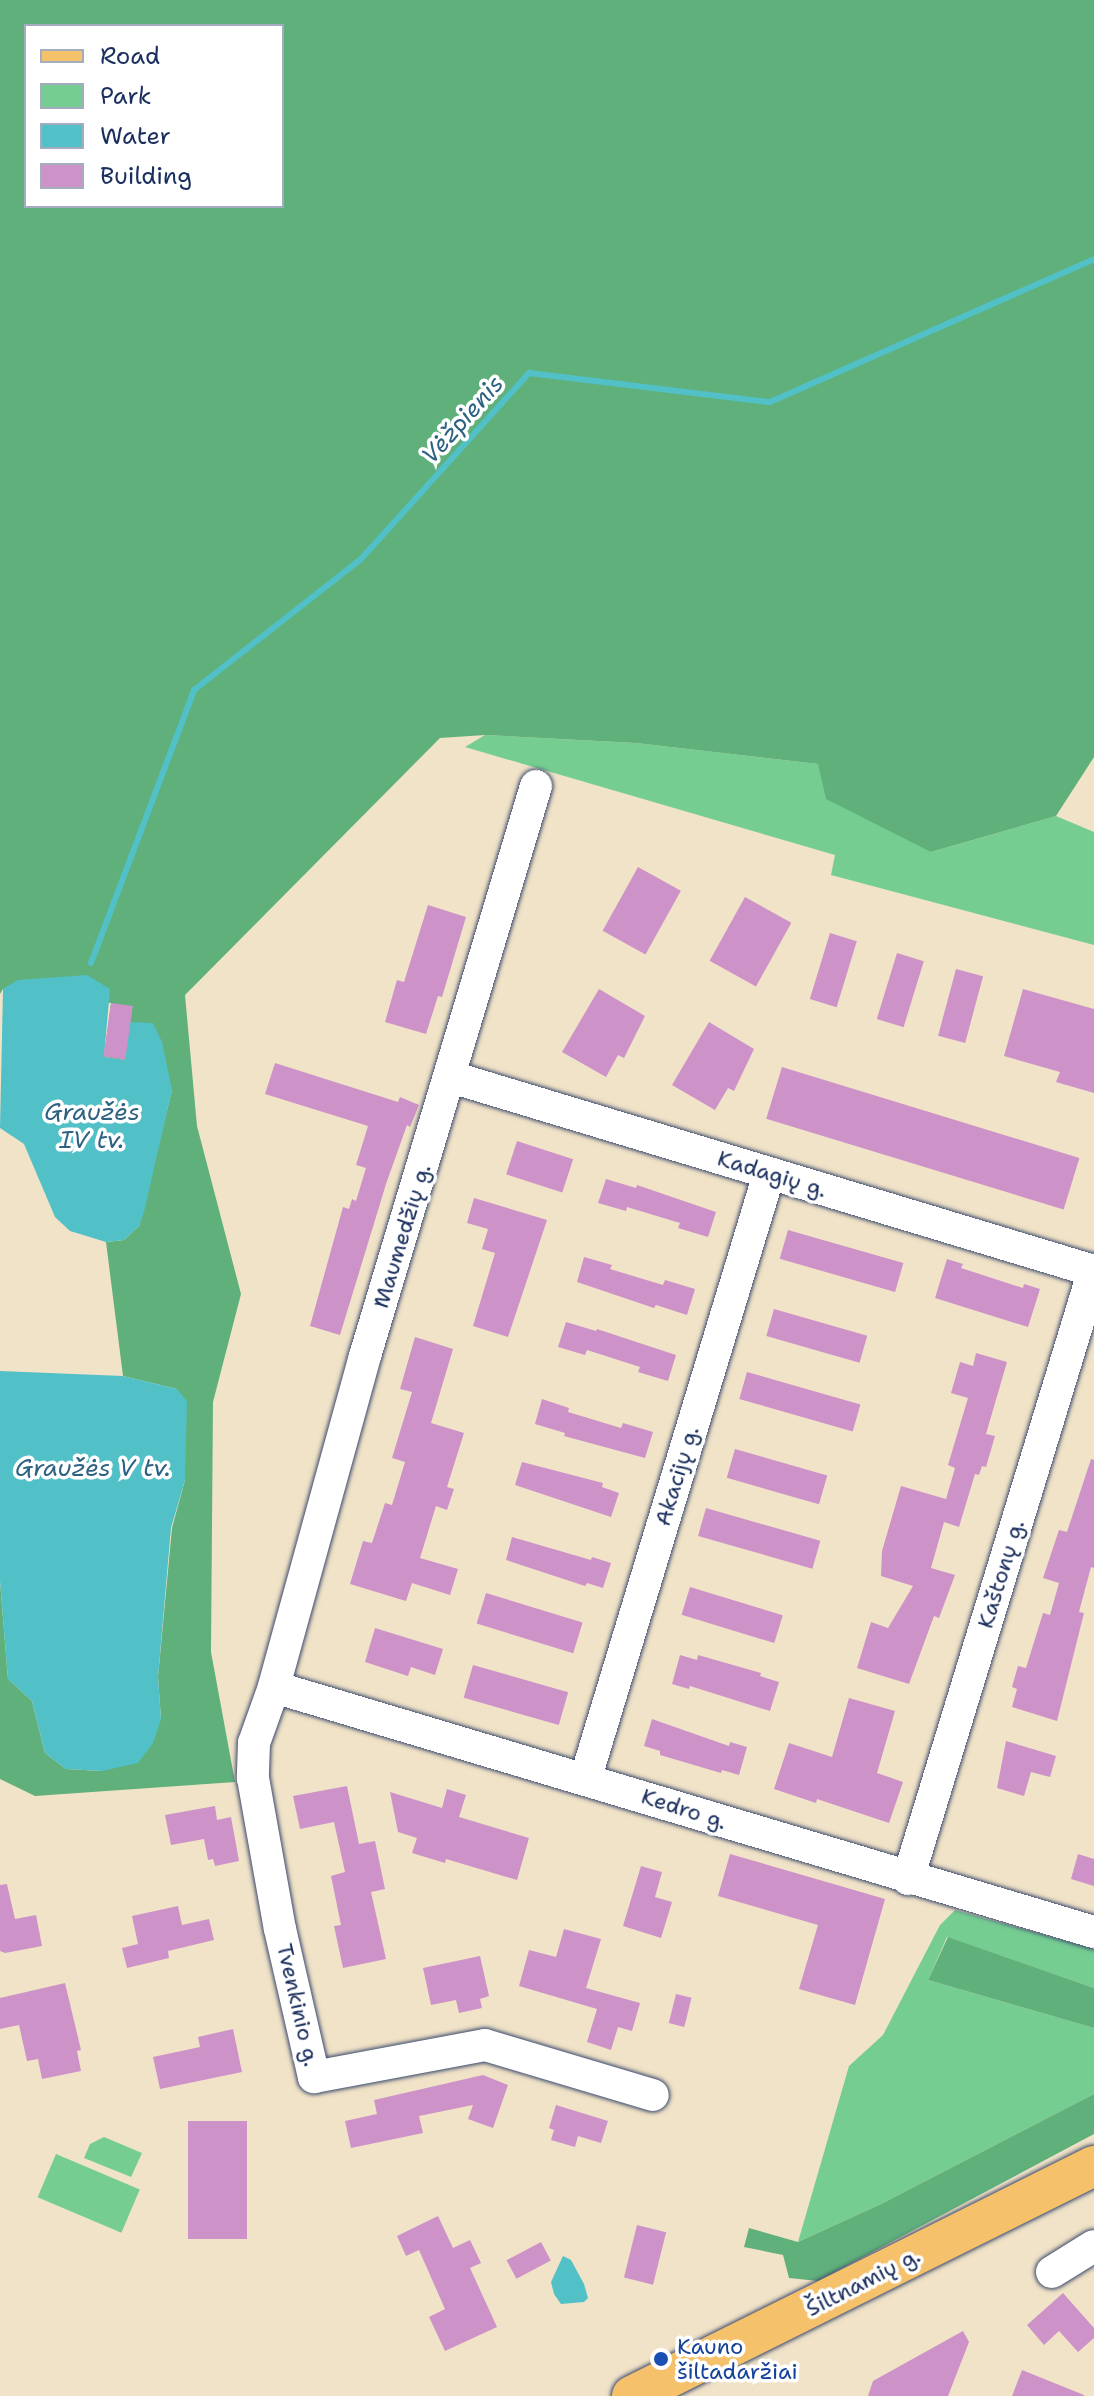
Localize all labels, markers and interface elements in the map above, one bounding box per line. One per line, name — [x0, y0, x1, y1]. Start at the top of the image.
legend — [24, 24, 284, 208]
text: Road — [100, 40, 160, 72]
text: Park — [100, 80, 152, 112]
text: Water — [100, 120, 171, 152]
text: Building — [100, 160, 192, 192]
water label: Vėžpienis — [416, 370, 510, 470]
water label: Graužės IV tv. — [44, 1099, 140, 1155]
street label: Kadagių g. — [714, 1145, 830, 1203]
street label: Maumedžių g. — [368, 1161, 436, 1311]
street label: Akacijų g. — [649, 1423, 705, 1529]
water label: Graužės V tv. — [15, 1455, 171, 1483]
street label: Kaštonų g. — [972, 1516, 1030, 1632]
street label: Kedro g. — [638, 1783, 730, 1835]
street label: Tvenkinio g. — [271, 1941, 325, 2069]
street label: Šiltnamių g. — [801, 2242, 925, 2322]
place label: Kauno šiltadaržiai — [677, 2333, 798, 2384]
marker: Kauno šiltadaržiai — [652, 2350, 670, 2368]

